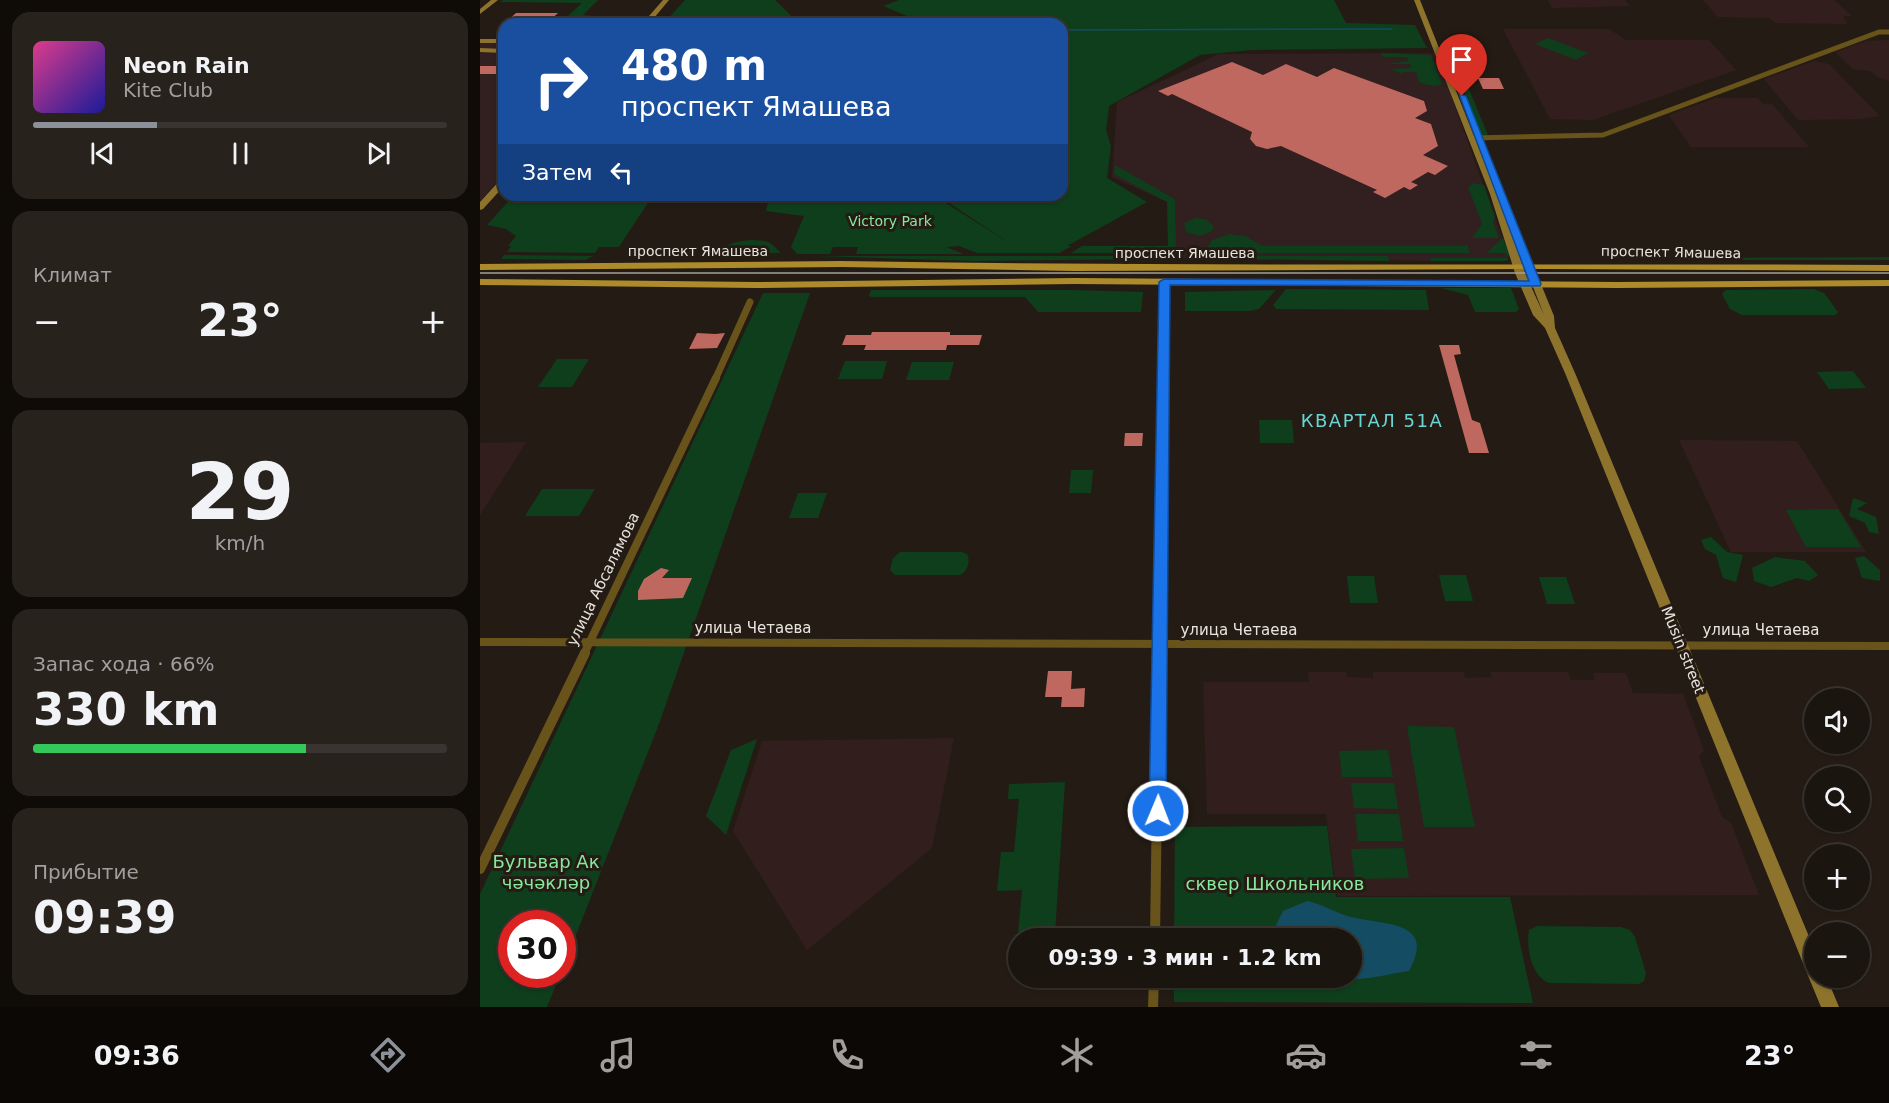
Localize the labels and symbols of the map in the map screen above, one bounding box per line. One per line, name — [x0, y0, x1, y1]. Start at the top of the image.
pin — [1436, 34, 1487, 96]
park label: Victory Park — [848, 213, 933, 229]
street label: проспект Ямашева — [628, 243, 768, 259]
street label: проспект Ямашева — [1601, 243, 1741, 261]
street label: проспект Ямашева — [1115, 245, 1255, 261]
district label: КВАРТАЛ 51А — [1301, 410, 1443, 431]
street label: улица Абсалямова — [563, 509, 643, 649]
street label: Musin street — [1657, 604, 1709, 696]
street label: улица Четаева — [694, 619, 812, 637]
street label: улица Четаева — [1180, 621, 1298, 639]
street label: улица Четаева — [1702, 621, 1820, 639]
position arrow — [1126, 779, 1190, 843]
park label: Бульвар Ак чәчәкләр — [492, 851, 600, 893]
park label: сквер Школьников — [1186, 873, 1364, 894]
speed limit sign: 30 — [498, 910, 576, 988]

